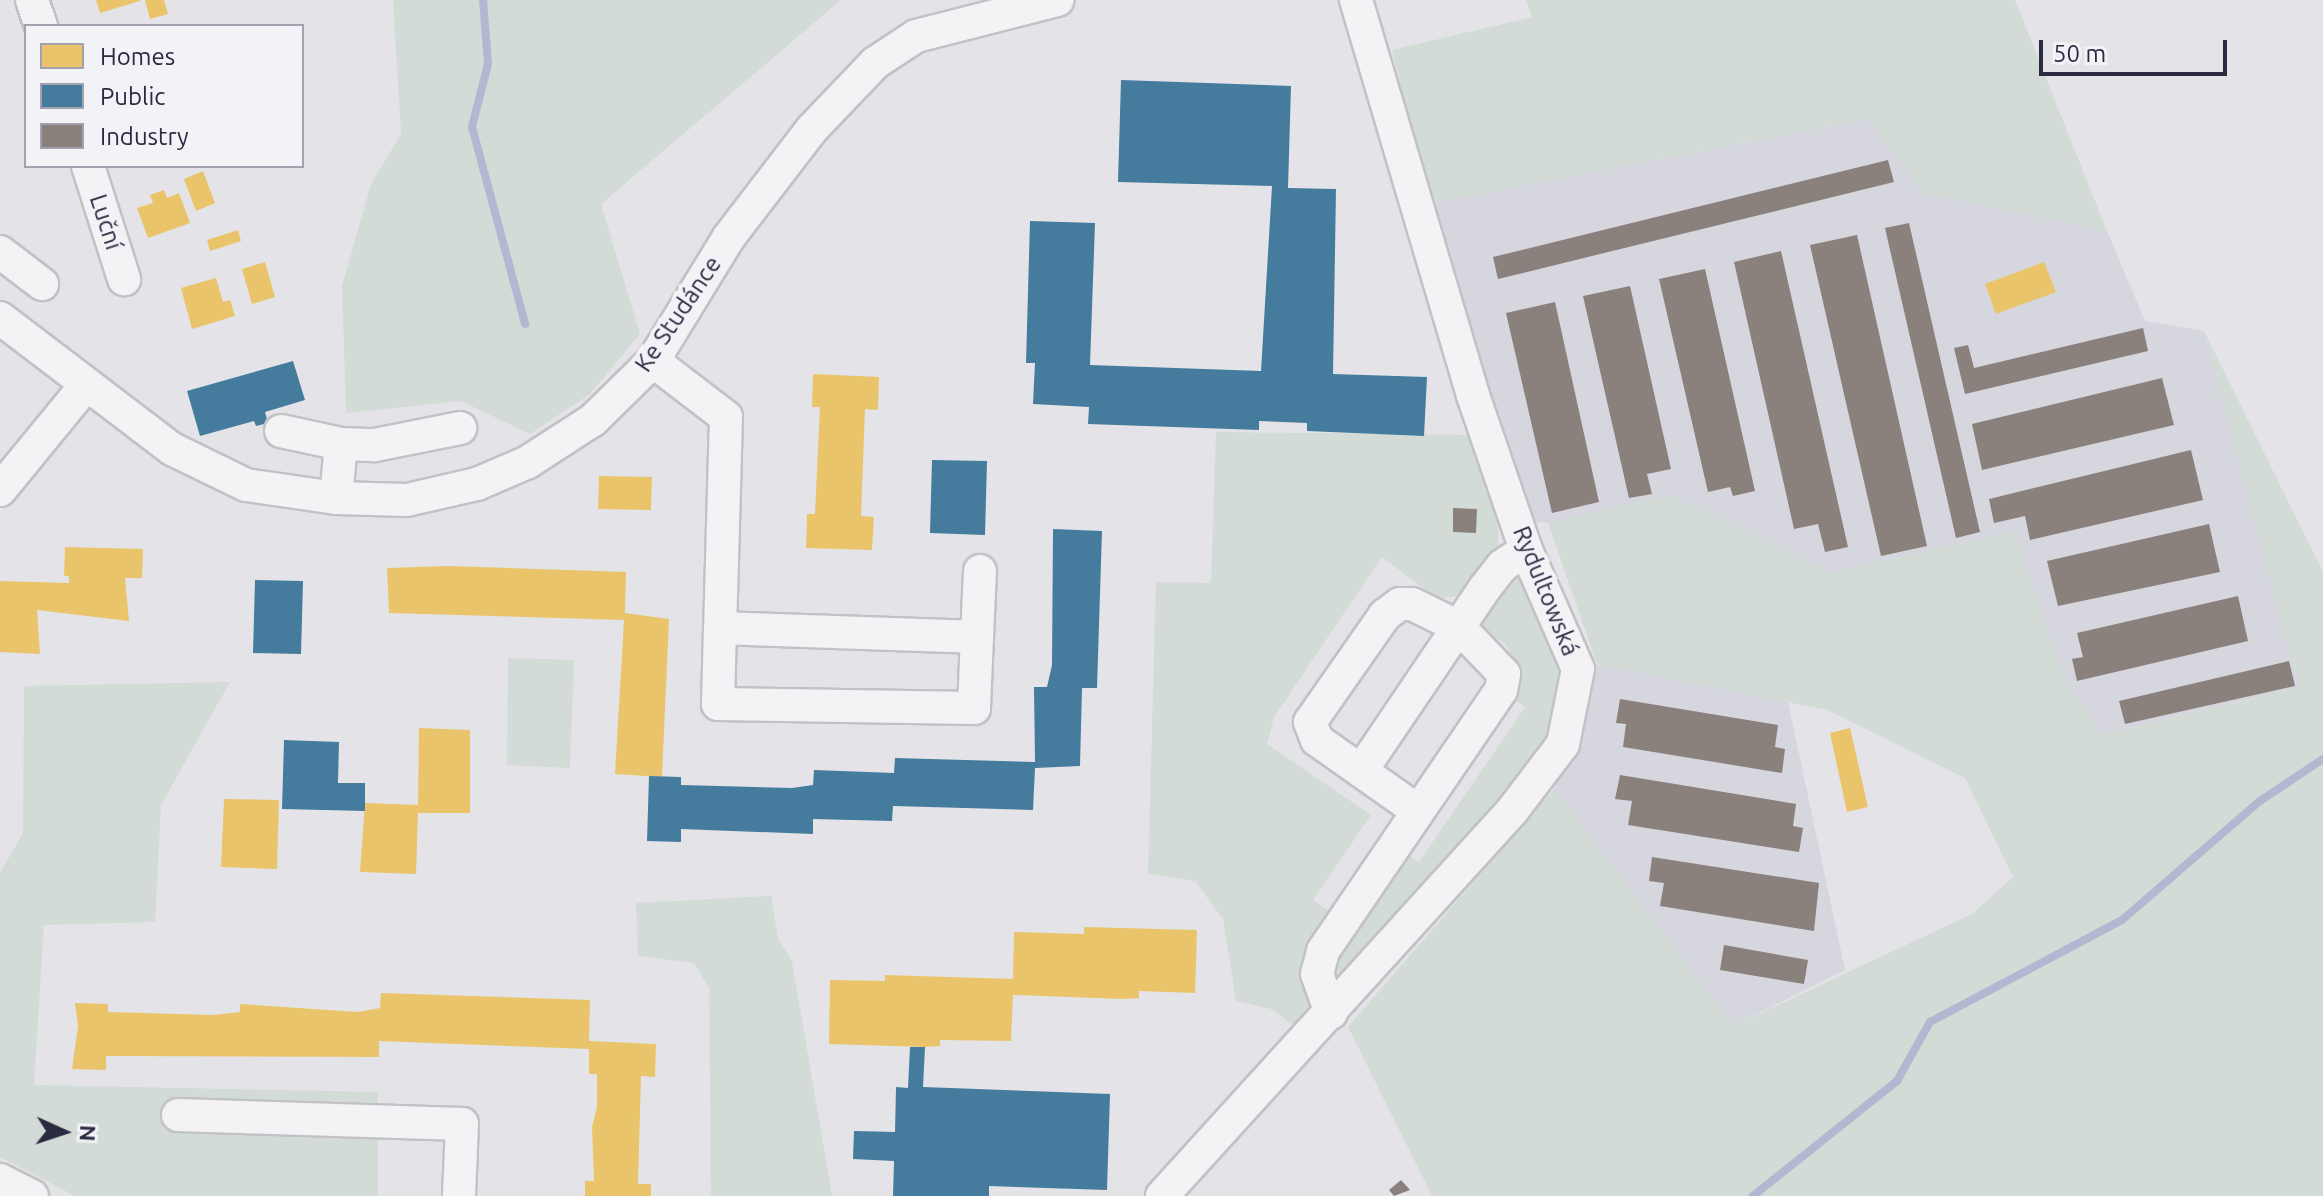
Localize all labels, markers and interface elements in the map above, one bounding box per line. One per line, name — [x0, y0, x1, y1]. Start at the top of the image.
legend — [24, 24, 304, 168]
scale bar — [2043, 24, 2231, 74]
text: 50 m — [2053, 40, 2106, 67]
text: Homes — [100, 43, 175, 70]
text: Public — [100, 83, 165, 110]
text: Industry — [100, 123, 189, 150]
street label: Luční — [84, 191, 128, 253]
street label: Ke Studánce — [629, 251, 727, 377]
street label: Rydultowská — [1507, 522, 1585, 660]
north arrow — [24, 1092, 104, 1172]
text: N — [76, 1124, 101, 1142]

